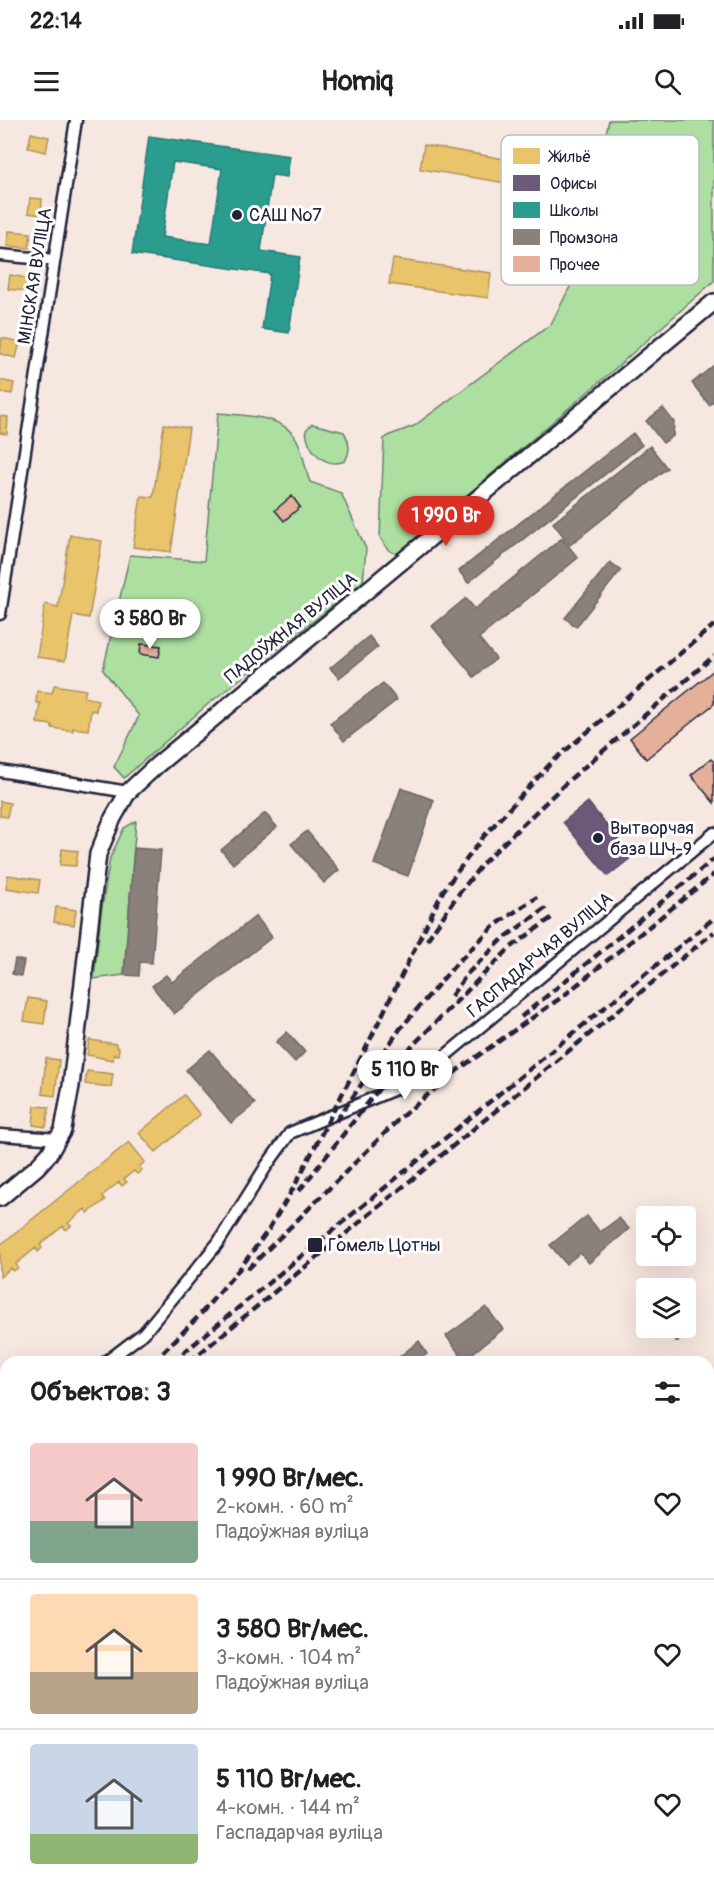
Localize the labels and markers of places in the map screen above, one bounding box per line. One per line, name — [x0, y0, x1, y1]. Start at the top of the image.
place label: САШ №7 — [249, 204, 322, 227]
marker: САШ №7 — [230, 208, 244, 222]
pin: 1 990 Br — [384, 496, 508, 547]
pin: 3 580 Br — [88, 599, 212, 650]
place label: Вытворчая база ШЧ-9 — [610, 817, 694, 861]
marker: Вытворчая база ШЧ-9 — [591, 831, 605, 845]
pin: 5 110 Br — [343, 1050, 467, 1101]
place label: Гомель Цотны — [328, 1234, 441, 1257]
marker: Гомель Цотны — [306, 1236, 324, 1254]

